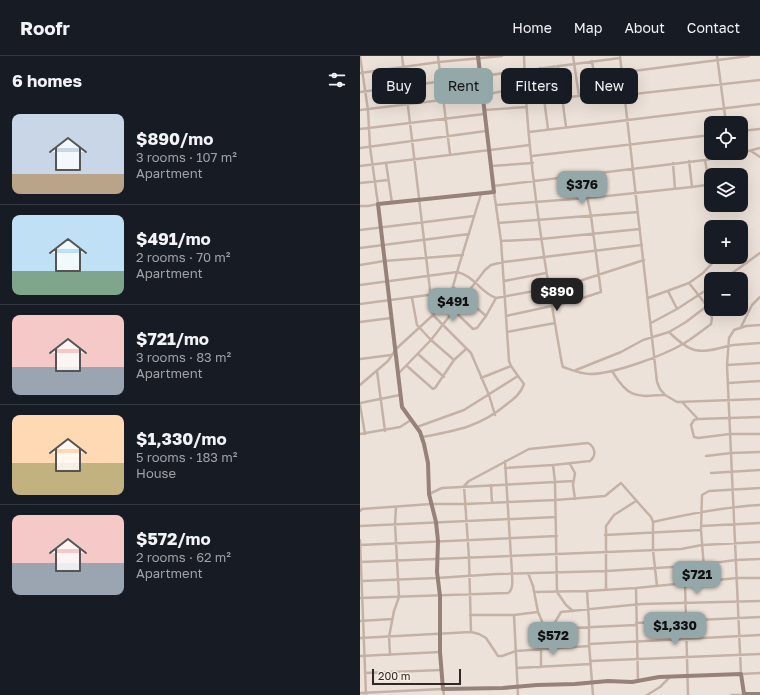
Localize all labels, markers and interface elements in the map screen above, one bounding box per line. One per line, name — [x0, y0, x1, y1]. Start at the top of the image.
text: Roofr — [20, 16, 70, 39]
text: Home — [512, 19, 552, 36]
text: Map — [574, 19, 602, 36]
text: About — [624, 19, 665, 36]
text: Contact — [687, 19, 740, 36]
chip: Buy — [372, 68, 426, 104]
chip: Rent — [434, 68, 493, 104]
chip: Filters — [501, 68, 572, 104]
chip: New — [580, 68, 638, 104]
icon: filters — [326, 69, 348, 91]
text: 6 homes — [12, 70, 82, 91]
map controls — [704, 116, 748, 316]
button: locate — [704, 116, 748, 160]
text: $890/mo — [136, 128, 213, 149]
icon: home — [44, 130, 92, 178]
text: 3 rooms · 107 m² — [136, 149, 237, 165]
text: Apartment — [136, 165, 203, 181]
button: layers — [704, 168, 748, 212]
pin: $376 — [558, 171, 606, 205]
text: $376 — [566, 176, 598, 192]
button: + — [704, 220, 748, 264]
text: $491/mo — [136, 228, 211, 249]
icon: home — [44, 231, 92, 279]
text: 2 rooms · 70 m² — [136, 249, 231, 265]
text: Apartment — [136, 265, 203, 281]
button: − — [704, 272, 748, 316]
pin: $890 — [533, 278, 581, 312]
text: $890 — [540, 283, 574, 299]
pin: $491 — [429, 288, 477, 322]
text: $491 — [437, 293, 469, 309]
text: $721/mo — [136, 328, 209, 349]
icon: home — [44, 331, 92, 379]
text: 3 rooms · 83 m² — [136, 349, 231, 365]
text: Apartment — [136, 365, 203, 381]
text: $1,330/mo — [136, 428, 227, 449]
icon: home — [44, 431, 92, 479]
text: 5 rooms · 183 m² — [136, 449, 237, 465]
text: House — [136, 465, 176, 481]
text: $572/mo — [136, 528, 211, 549]
icon: home — [44, 531, 92, 579]
text: 2 rooms · 62 m² — [136, 549, 231, 565]
pin: $721 — [673, 561, 721, 595]
text: Apartment — [136, 565, 203, 581]
text: $721 — [682, 566, 712, 582]
pin: $1,330 — [642, 612, 708, 646]
text: $1,330 — [653, 617, 697, 633]
pin: $572 — [529, 622, 577, 656]
text: $572 — [537, 627, 569, 643]
scale bar — [372, 667, 461, 686]
text: 200 m — [378, 669, 411, 682]

